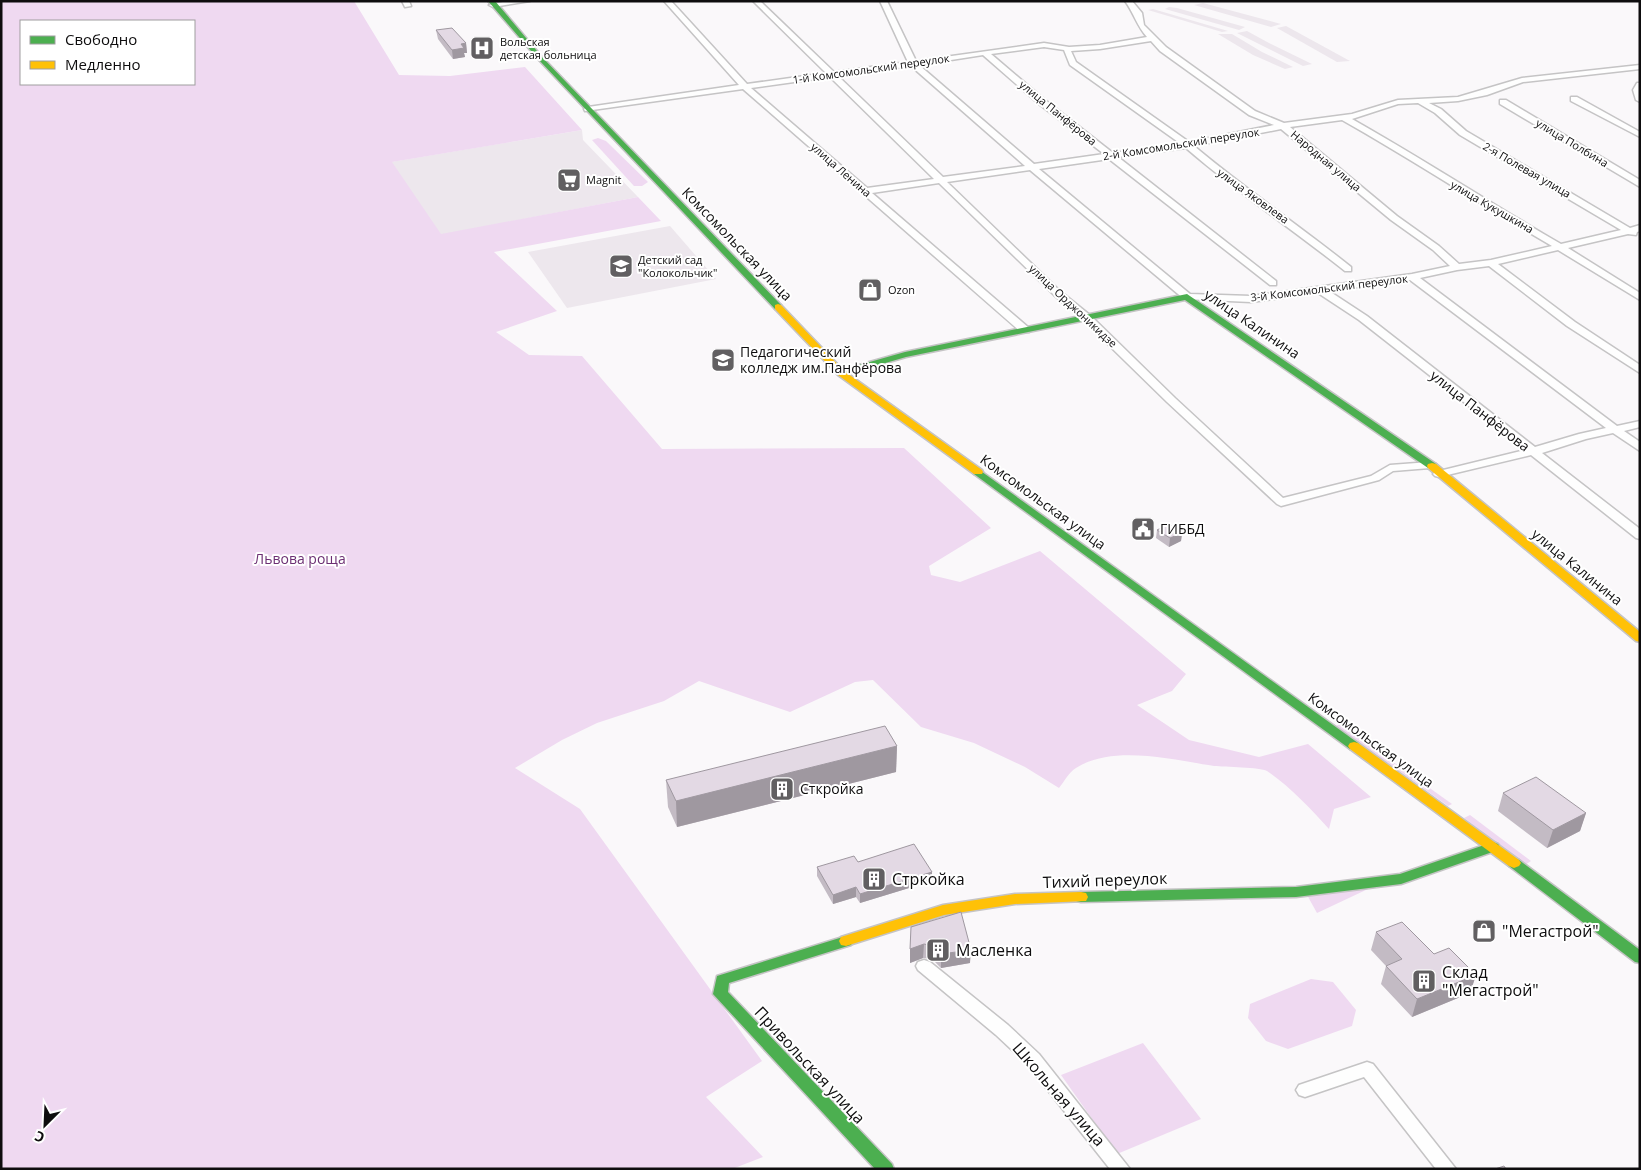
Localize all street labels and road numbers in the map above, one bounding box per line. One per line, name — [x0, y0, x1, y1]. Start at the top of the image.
street label: 1-й Комсомольский переулок — [792, 50, 951, 87]
street label: улица Панфёрова — [1016, 77, 1100, 149]
street label: улица Полбина — [1533, 115, 1611, 170]
street label: 2-й Комсомольский переулок — [1102, 124, 1261, 163]
street label: Народная улица — [1288, 127, 1365, 195]
street label: 2-я Полевая улица — [1481, 138, 1574, 201]
street label: улица Ленина — [808, 139, 875, 200]
street label: улица Яковлева — [1214, 165, 1292, 227]
street label: улица Кукушкина — [1448, 177, 1537, 236]
street label: Комсомольская улица — [678, 183, 797, 305]
street label: улица Орджоникидзе — [1026, 261, 1121, 350]
street label: 3-й Комсомольский переулок — [1249, 270, 1409, 305]
street label: улица Калинина — [1201, 284, 1304, 363]
street label: улица Панфёрова — [1427, 366, 1534, 456]
street label: Комсомольская улица — [977, 450, 1110, 554]
street label: улица Калинина — [1528, 524, 1627, 609]
street label: Комсомольская улица — [1305, 688, 1438, 792]
street label: Тихий переулок — [1042, 867, 1168, 893]
street label: Привольская улица — [750, 1002, 870, 1128]
street label: Школьная улица — [1008, 1037, 1110, 1151]

